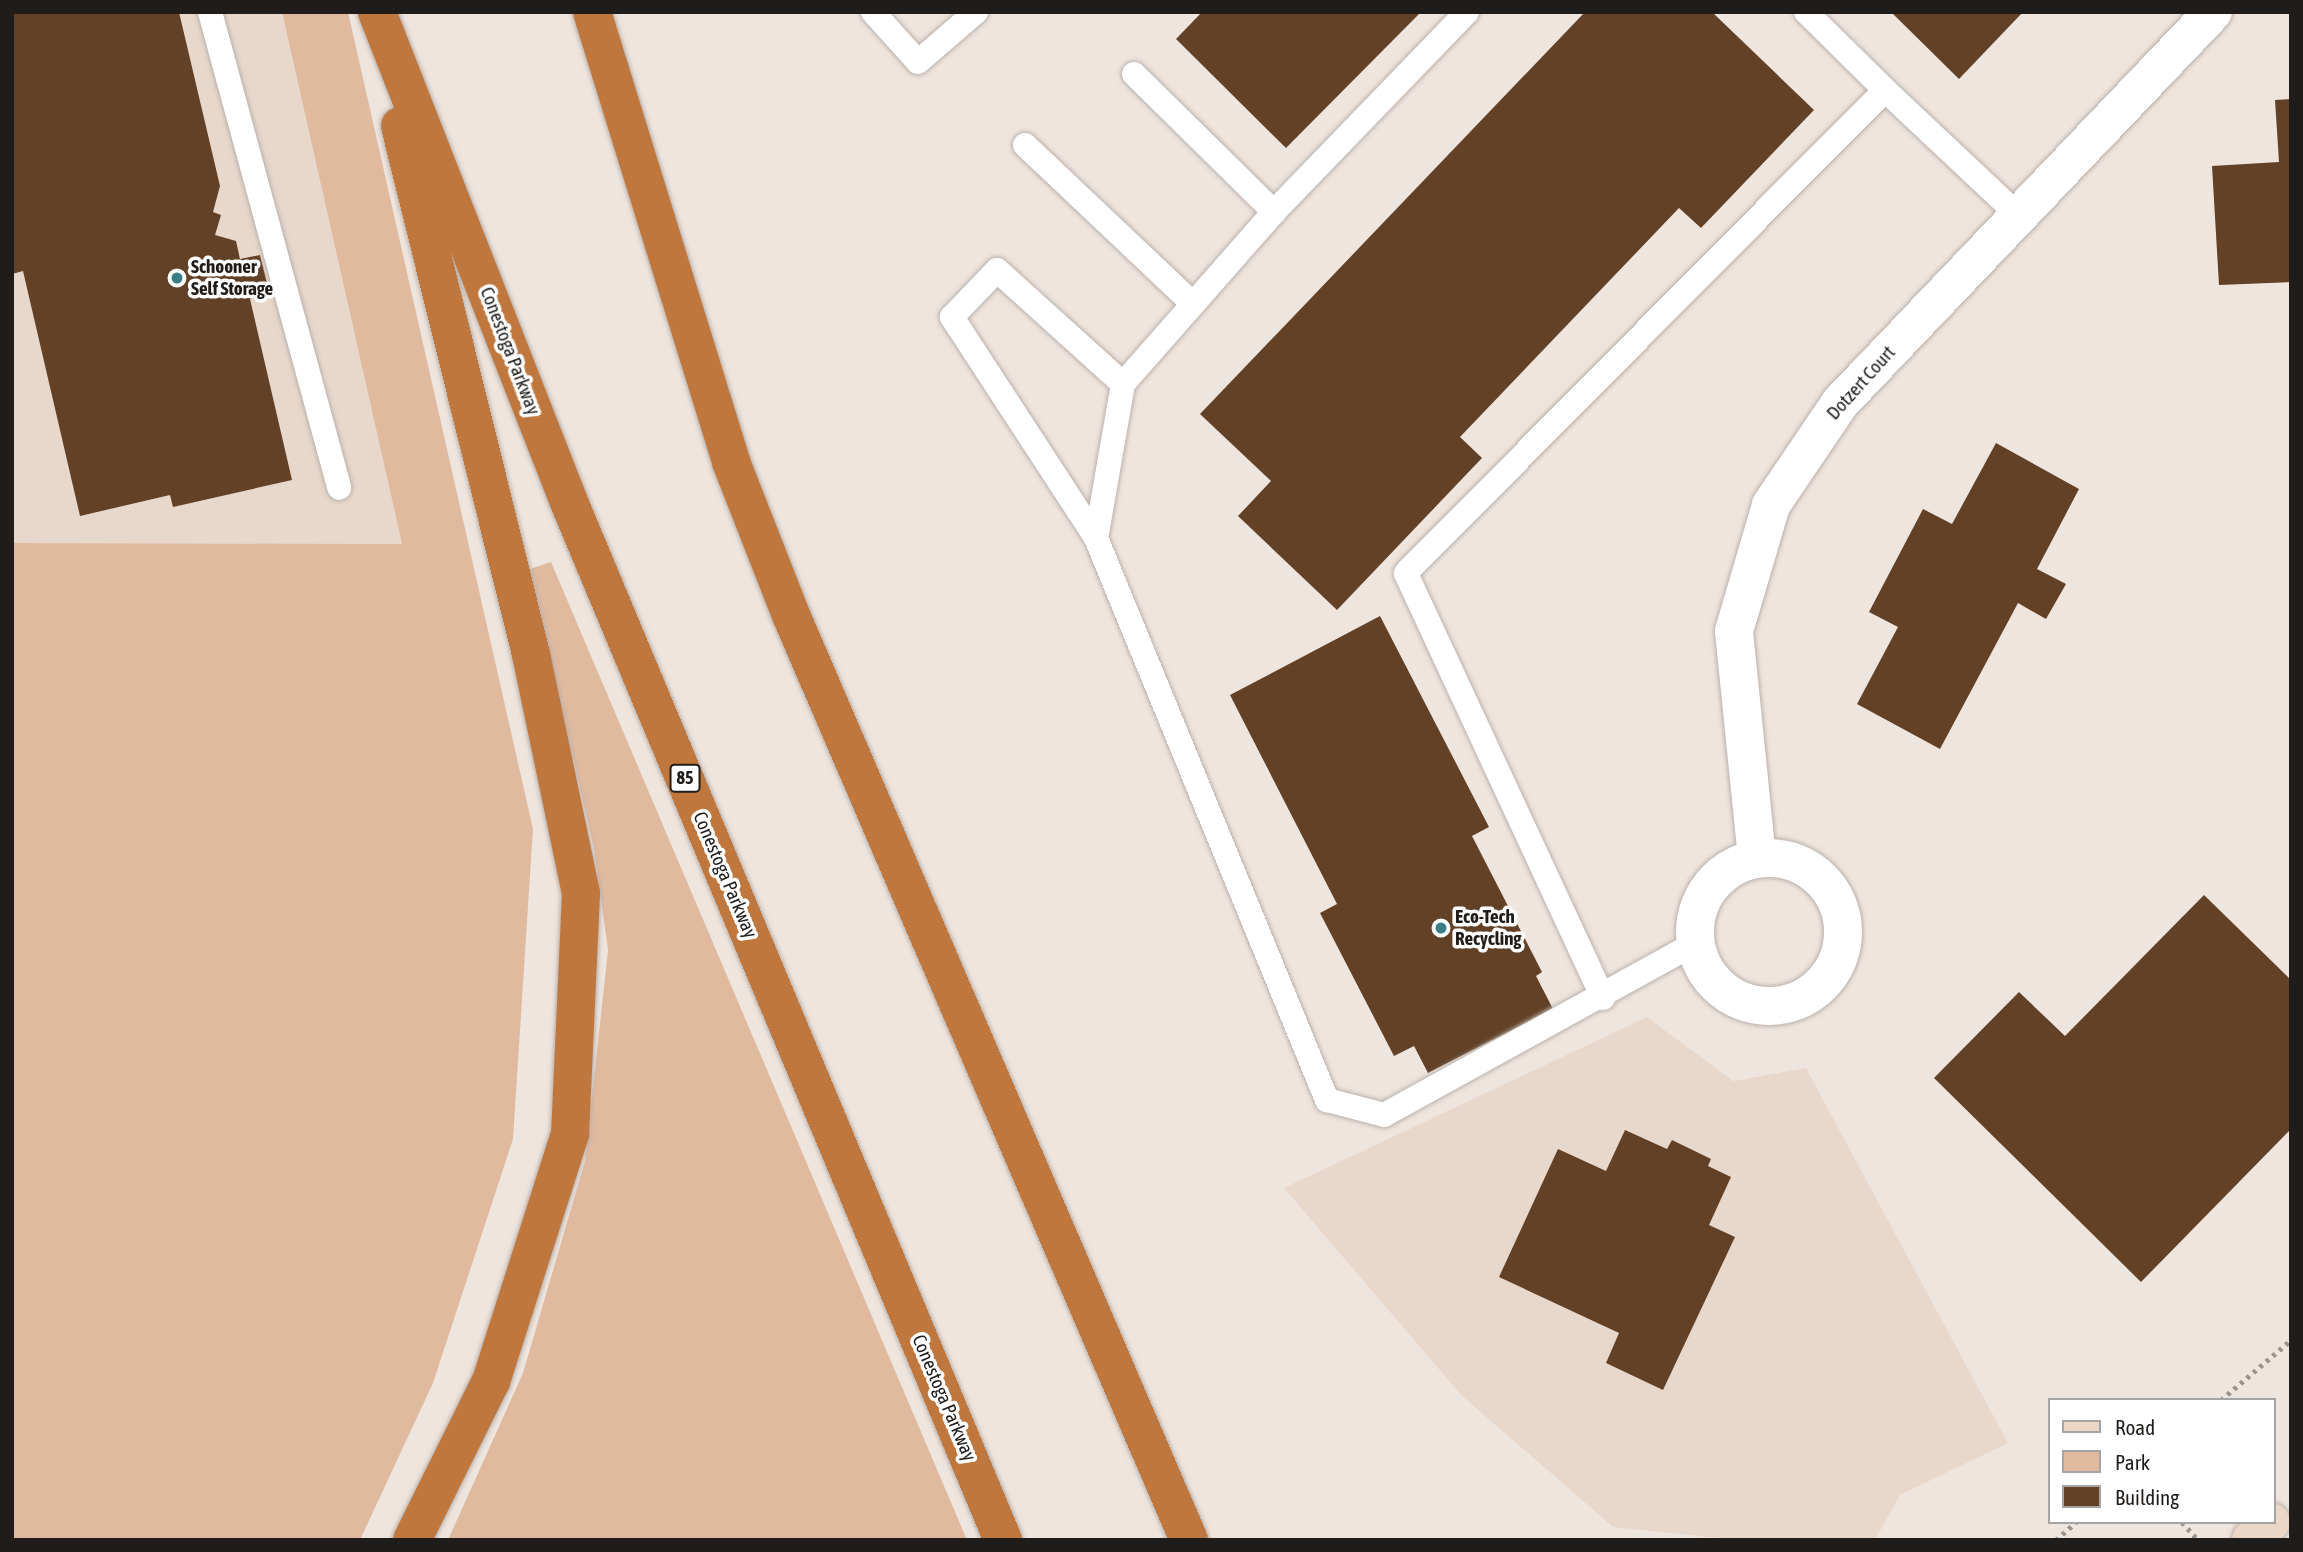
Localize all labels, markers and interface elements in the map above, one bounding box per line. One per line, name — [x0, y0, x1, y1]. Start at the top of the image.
place label: Schooner Self Storage — [191, 256, 273, 300]
marker: Schooner Self Storage — [169, 270, 185, 286]
street label: Conestoga Parkway — [475, 284, 545, 418]
street label: Dotzert Court — [1822, 341, 1900, 425]
road number: 85 — [669, 764, 701, 792]
street label: Conestoga Parkway — [688, 808, 762, 942]
place label: Eco-Tech Recycling — [1455, 906, 1522, 950]
marker: Eco-Tech Recycling — [1433, 920, 1449, 936]
street label: Conestoga Parkway — [907, 1331, 981, 1465]
legend — [2048, 1398, 2275, 1524]
text: Road — [2115, 1415, 2155, 1439]
text: Park — [2115, 1450, 2150, 1474]
text: Building — [2115, 1485, 2179, 1509]

